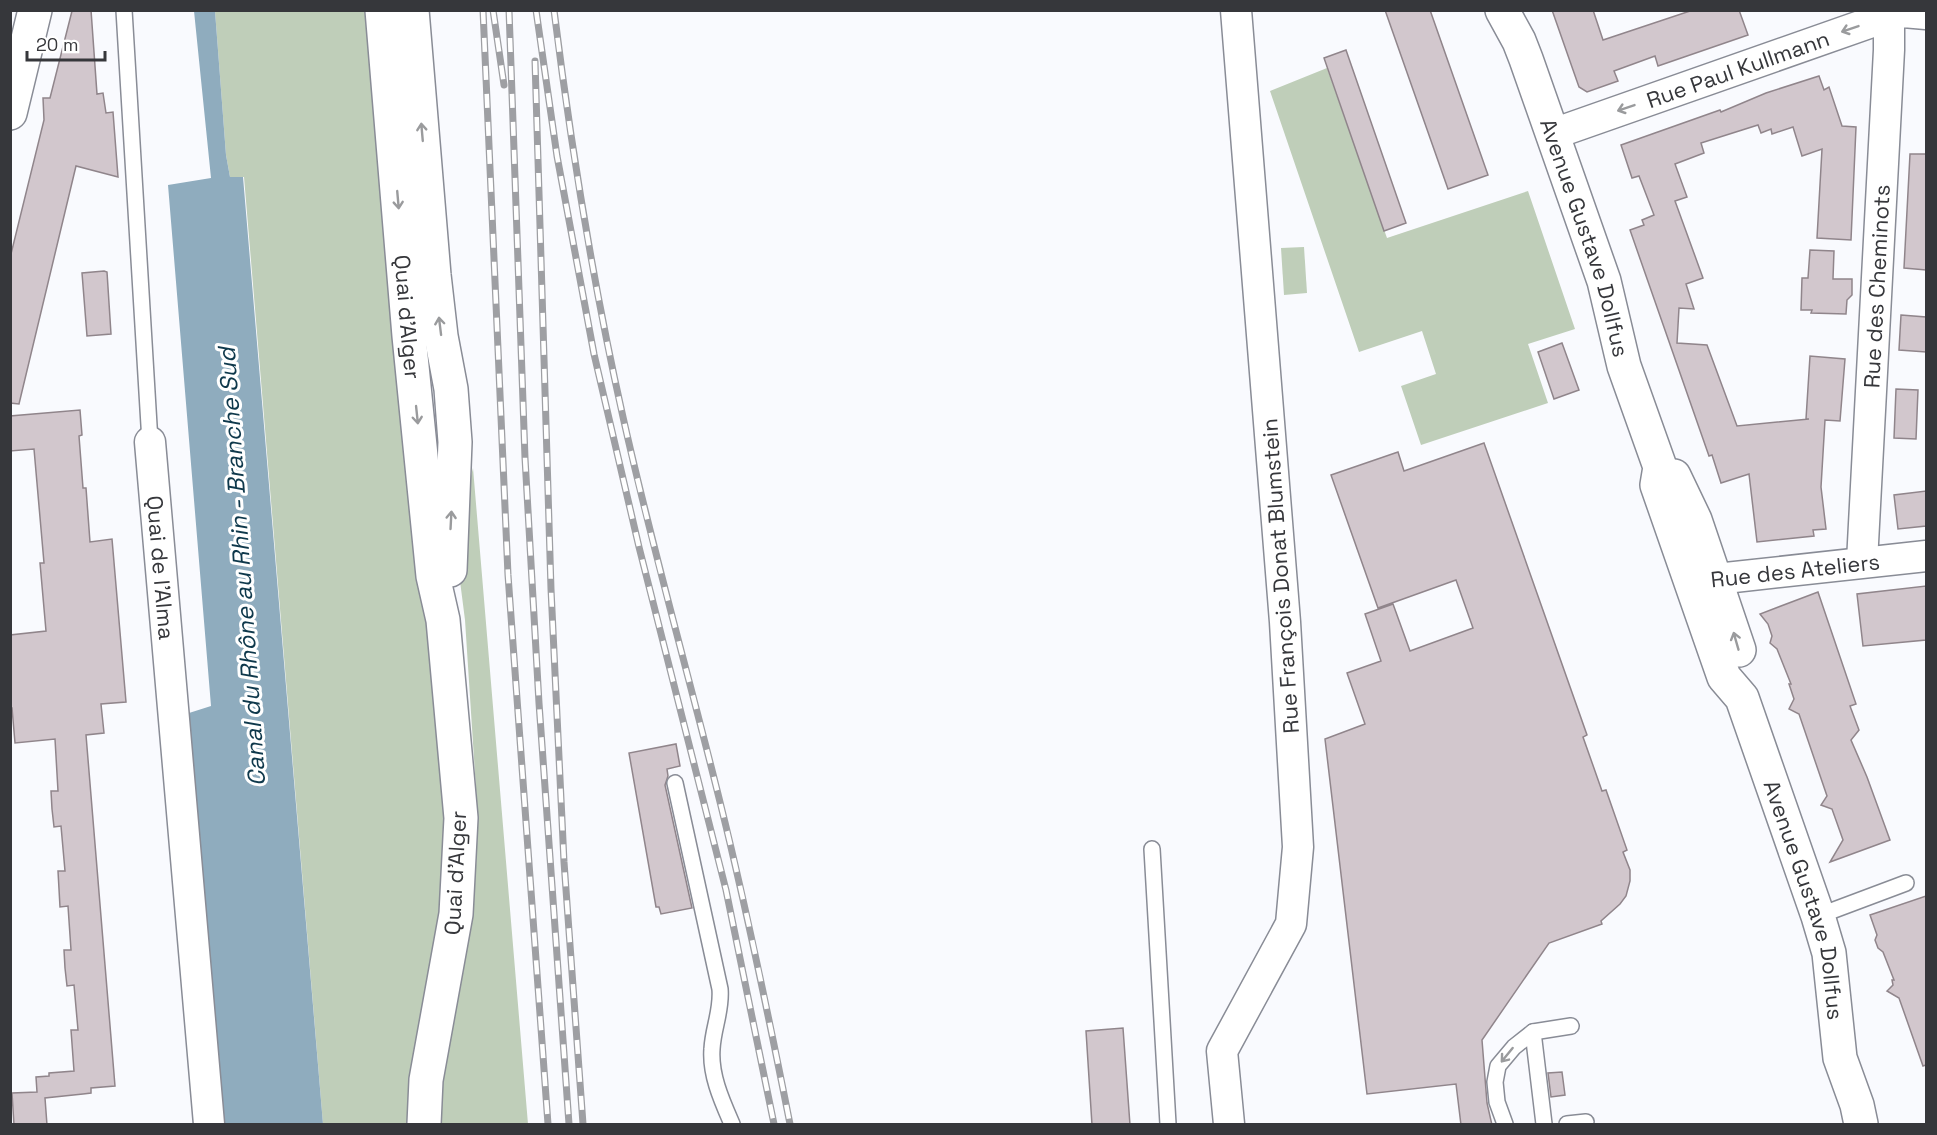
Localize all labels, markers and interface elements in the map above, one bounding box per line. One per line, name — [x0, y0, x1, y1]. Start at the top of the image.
scale bar — [27, 24, 105, 62]
street label: Rue Paul Kullmann — [1643, 24, 1833, 114]
one-way arrow — [1841, 25, 1860, 36]
text: 20 m — [36, 33, 79, 56]
one-way arrow — [1617, 103, 1636, 114]
street label: Avenue Gustave Dollfus — [1534, 115, 1635, 360]
one-way arrow — [416, 122, 427, 142]
street label: Rue des Cheminots — [1857, 184, 1896, 389]
one-way arrow — [393, 189, 404, 209]
street label: Quai d'Alger — [388, 254, 427, 380]
one-way arrow — [435, 316, 446, 336]
water label: Canal du Rhône au Rhin - Branche Sud — [211, 344, 272, 787]
one-way arrow — [412, 404, 423, 424]
street label: Rue François Donat Blumstein — [1255, 417, 1305, 735]
street label: Quai de l'Alma — [141, 494, 181, 641]
one-way arrow — [446, 510, 457, 530]
street label: Rue des Ateliers — [1709, 547, 1881, 594]
one-way arrow — [1730, 632, 1741, 651]
street label: Avenue Gustave Dollfus — [1758, 776, 1850, 1021]
street label: Quai d'Alger — [438, 810, 472, 936]
one-way arrow — [1500, 1047, 1514, 1062]

